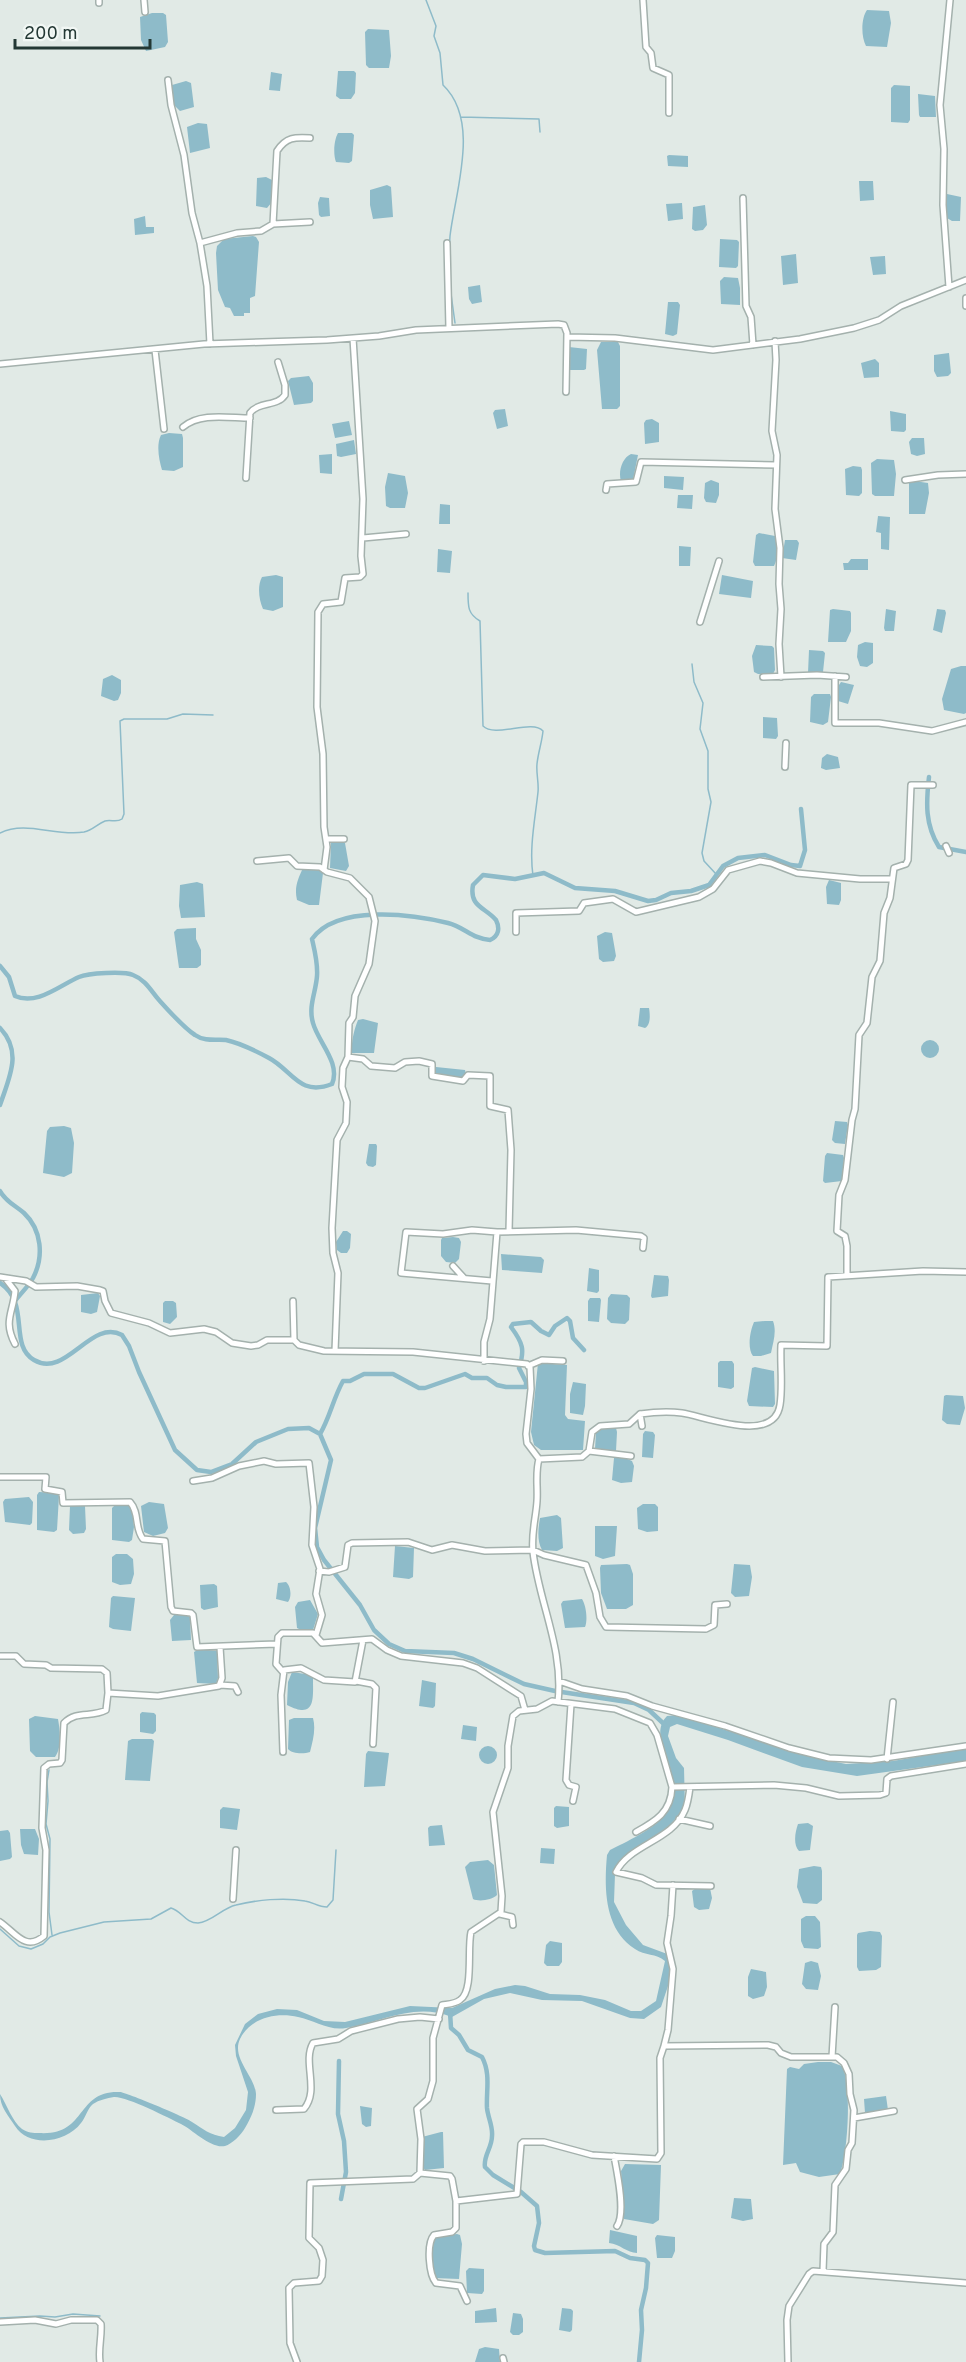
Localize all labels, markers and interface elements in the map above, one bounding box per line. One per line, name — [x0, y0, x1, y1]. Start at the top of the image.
scale bar — [15, 12, 150, 50]
text: 200 m — [24, 23, 77, 46]

